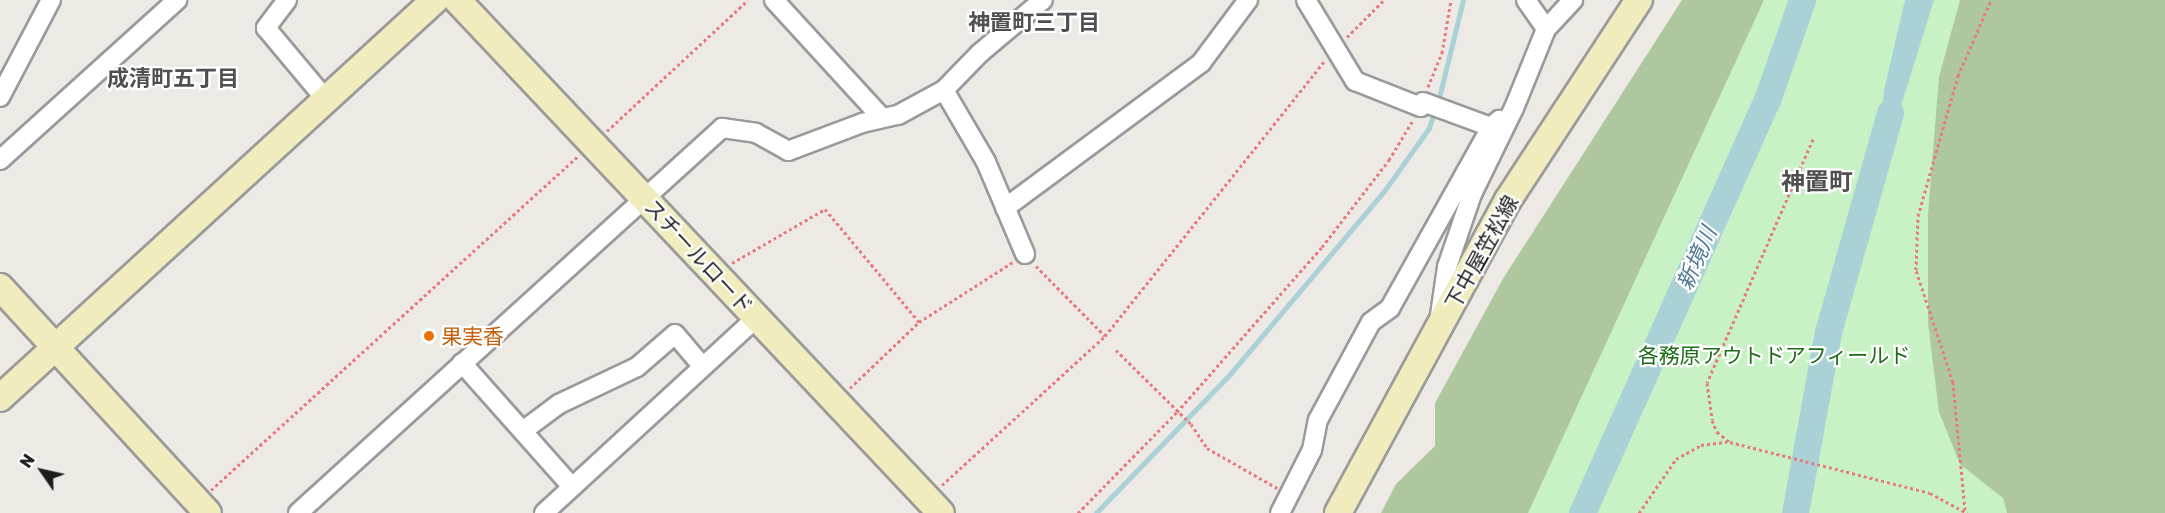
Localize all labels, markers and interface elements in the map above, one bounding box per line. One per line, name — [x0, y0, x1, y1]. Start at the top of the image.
district label: 神置町三丁目 — [968, 9, 1100, 35]
district label: 成清町五丁目 — [107, 65, 239, 91]
district label: 神置町 — [1781, 167, 1853, 195]
street label: 下中屋笠松線 — [1439, 191, 1523, 313]
street label: スチールロード — [640, 194, 758, 318]
water label: 新境川 — [1671, 222, 1721, 294]
place label: 果実香 — [441, 323, 504, 349]
marker: 果実香 — [422, 329, 436, 343]
park label: 各務原アウトドアフィールド — [1638, 342, 1910, 368]
north arrow — [12, 441, 72, 501]
text: N — [15, 450, 39, 472]

